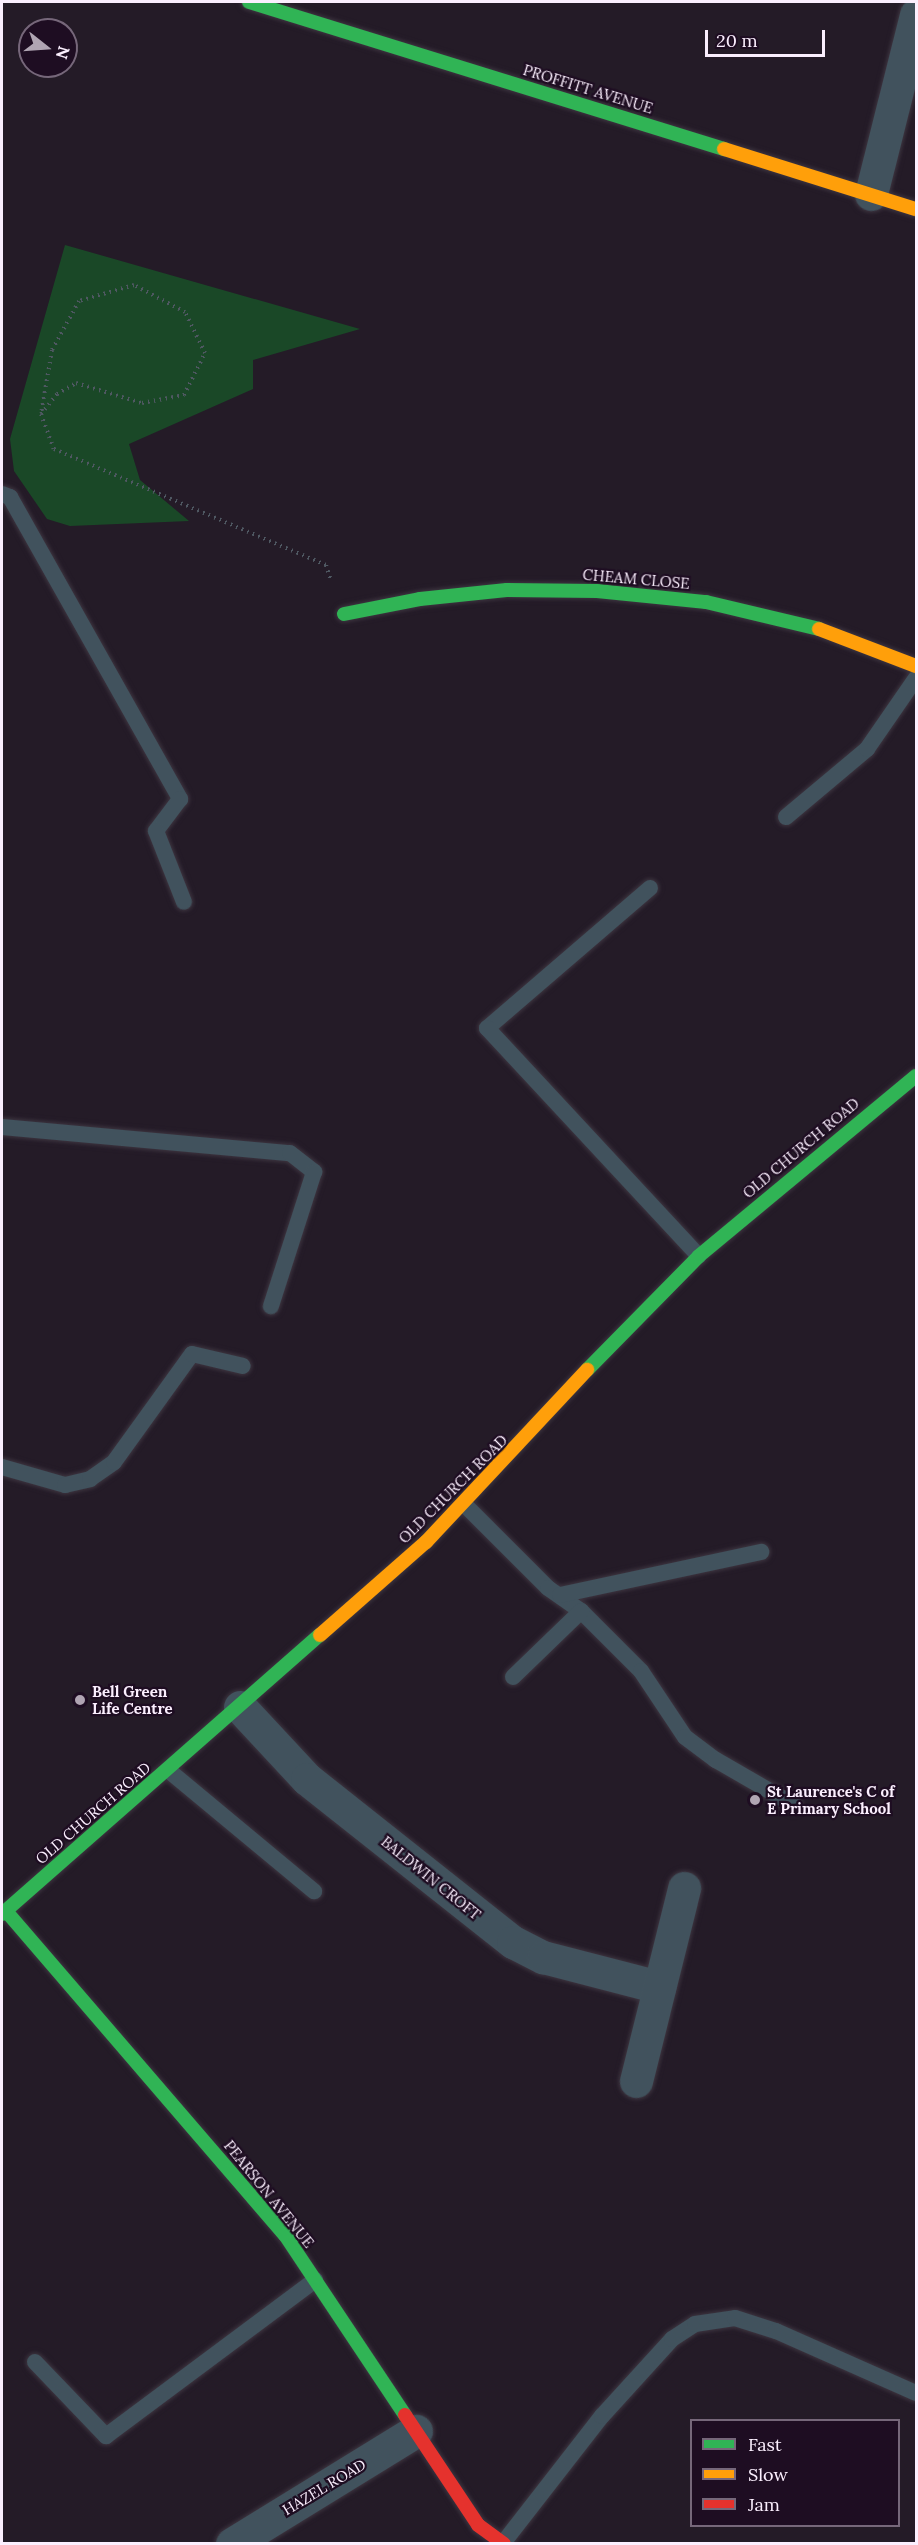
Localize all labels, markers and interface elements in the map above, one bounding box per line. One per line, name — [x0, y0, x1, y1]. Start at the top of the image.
north arrow — [18, 18, 78, 78]
scale bar — [708, 18, 828, 56]
text: 20 m — [716, 29, 758, 52]
text: N — [52, 44, 75, 62]
street label: PROFFITT AVENUE — [521, 61, 655, 117]
street label: CHEAM CLOSE — [582, 565, 690, 593]
street label: OLD CHURCH ROAD — [739, 1094, 863, 1202]
street label: OLD CHURCH ROAD — [395, 1431, 511, 1547]
place label: Bell Green Life Centre — [92, 1682, 173, 1717]
marker: Bell Green Life Centre — [73, 1693, 87, 1707]
street label: OLD CHURCH ROAD — [32, 1758, 154, 1868]
place label: St Laurence's C of E Primary School — [767, 1782, 895, 1817]
marker: St Laurence's C of E Primary School — [748, 1793, 762, 1807]
street label: BALDWIN CROFT — [378, 1832, 484, 1924]
street label: PEARSON AVENUE — [220, 2137, 318, 2251]
legend — [690, 2419, 900, 2527]
text: Fast — [748, 2433, 782, 2456]
street label: HAZEL ROAD — [279, 2455, 369, 2519]
text: Slow — [748, 2463, 788, 2486]
text: Jam — [748, 2493, 780, 2516]

